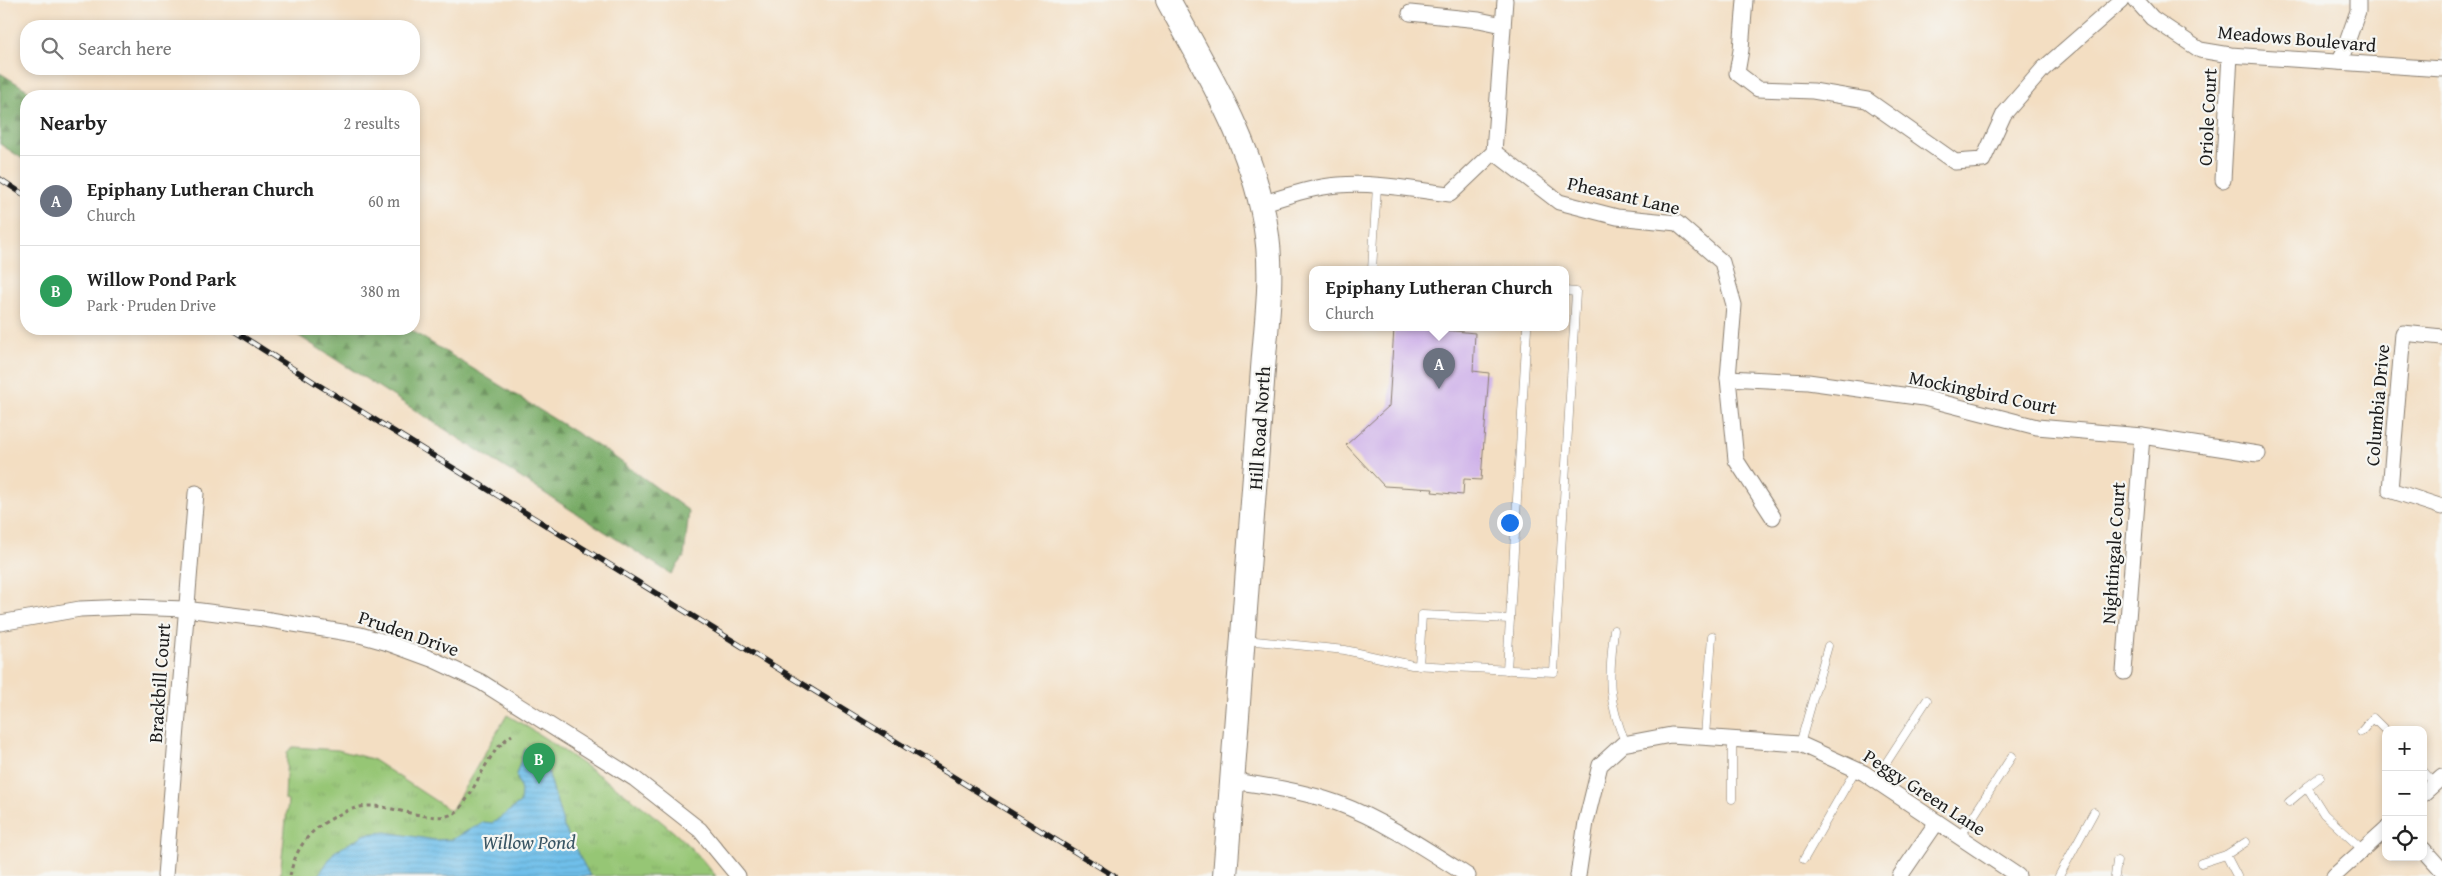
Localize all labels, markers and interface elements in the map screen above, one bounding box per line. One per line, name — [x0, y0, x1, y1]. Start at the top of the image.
street label: Meadows Boulevard — [2217, 17, 2378, 59]
search box — [20, 20, 420, 75]
icon: search — [38, 34, 66, 62]
text: Search here — [78, 34, 172, 62]
street label: Oriole Court — [2190, 67, 2224, 167]
text: Nearby — [40, 107, 107, 138]
text: 2 results — [343, 111, 400, 135]
street label: Pheasant Lane — [1565, 168, 1683, 222]
text: Epiphany Lutheran Church — [87, 175, 314, 203]
text: A — [51, 189, 61, 213]
text: 60 m — [368, 189, 400, 213]
text: Church — [87, 203, 136, 227]
text: Willow Pond Park — [87, 265, 236, 293]
popup — [1309, 266, 1569, 331]
text: Epiphany Lutheran Church — [1325, 273, 1553, 301]
text: B — [51, 279, 61, 303]
text: 380 m — [360, 279, 400, 303]
text: Park · Pruden Drive — [87, 293, 216, 317]
text: Church — [1325, 301, 1374, 325]
street label: Columbia Drive — [2358, 343, 2396, 467]
pin: A — [1423, 348, 1455, 389]
street label: Mockingbird Court — [1906, 363, 2060, 421]
street label: Hill Road North — [1241, 365, 1277, 491]
street label: Nightingale Court — [2094, 481, 2132, 625]
your location — [1497, 510, 1523, 536]
street label: Pruden Drive — [355, 603, 463, 663]
street label: Brackbill Court — [141, 622, 177, 744]
map controls — [2382, 726, 2427, 861]
button: + — [2382, 726, 2427, 771]
street label: Peggy Green Lane — [1858, 742, 1992, 842]
pin: B — [523, 743, 555, 784]
button: − — [2382, 771, 2427, 816]
button: locate — [2382, 816, 2427, 861]
water label: Willow Pond — [482, 827, 576, 856]

